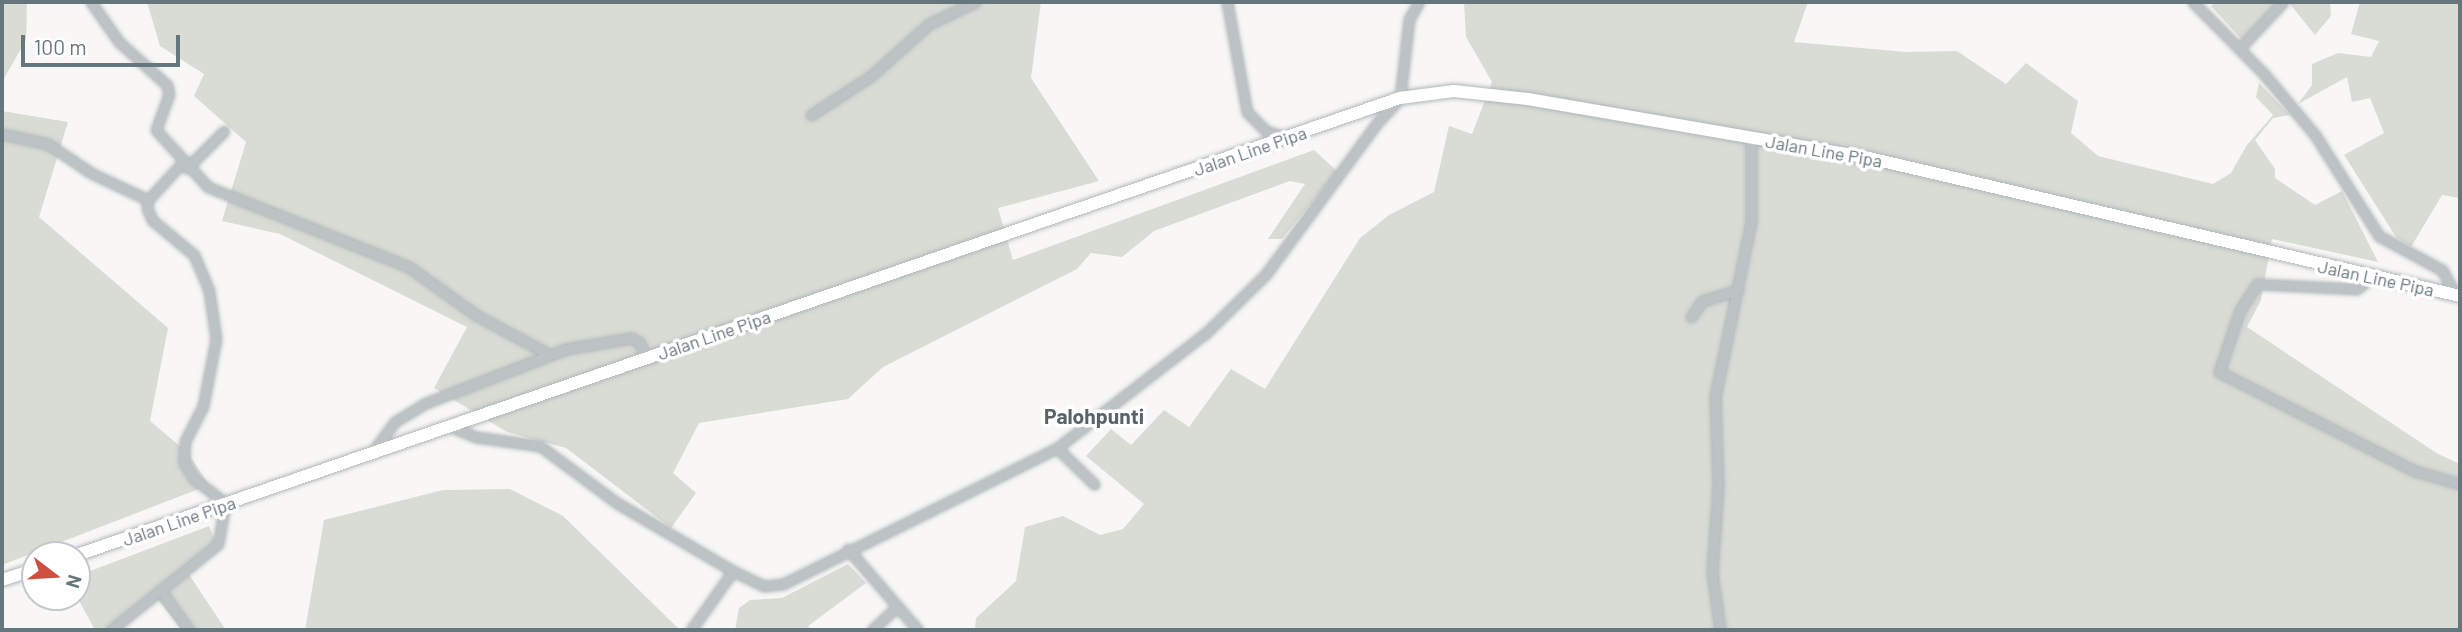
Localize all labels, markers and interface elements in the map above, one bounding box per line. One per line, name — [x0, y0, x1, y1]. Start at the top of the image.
scale bar — [24, 21, 184, 65]
text: 100 m — [34, 34, 87, 59]
street label: Jalan Line Pipa — [1191, 122, 1309, 180]
street label: Jalan Line Pipa — [1764, 130, 1884, 172]
street label: Jalan Line Pipa — [2316, 255, 2436, 301]
street label: Jalan Line Pipa — [655, 306, 773, 364]
district label: Palohpunti — [1044, 403, 1144, 429]
street label: Jalan Line Pipa — [120, 492, 238, 550]
north arrow — [21, 541, 91, 611]
text: N — [62, 572, 87, 591]

